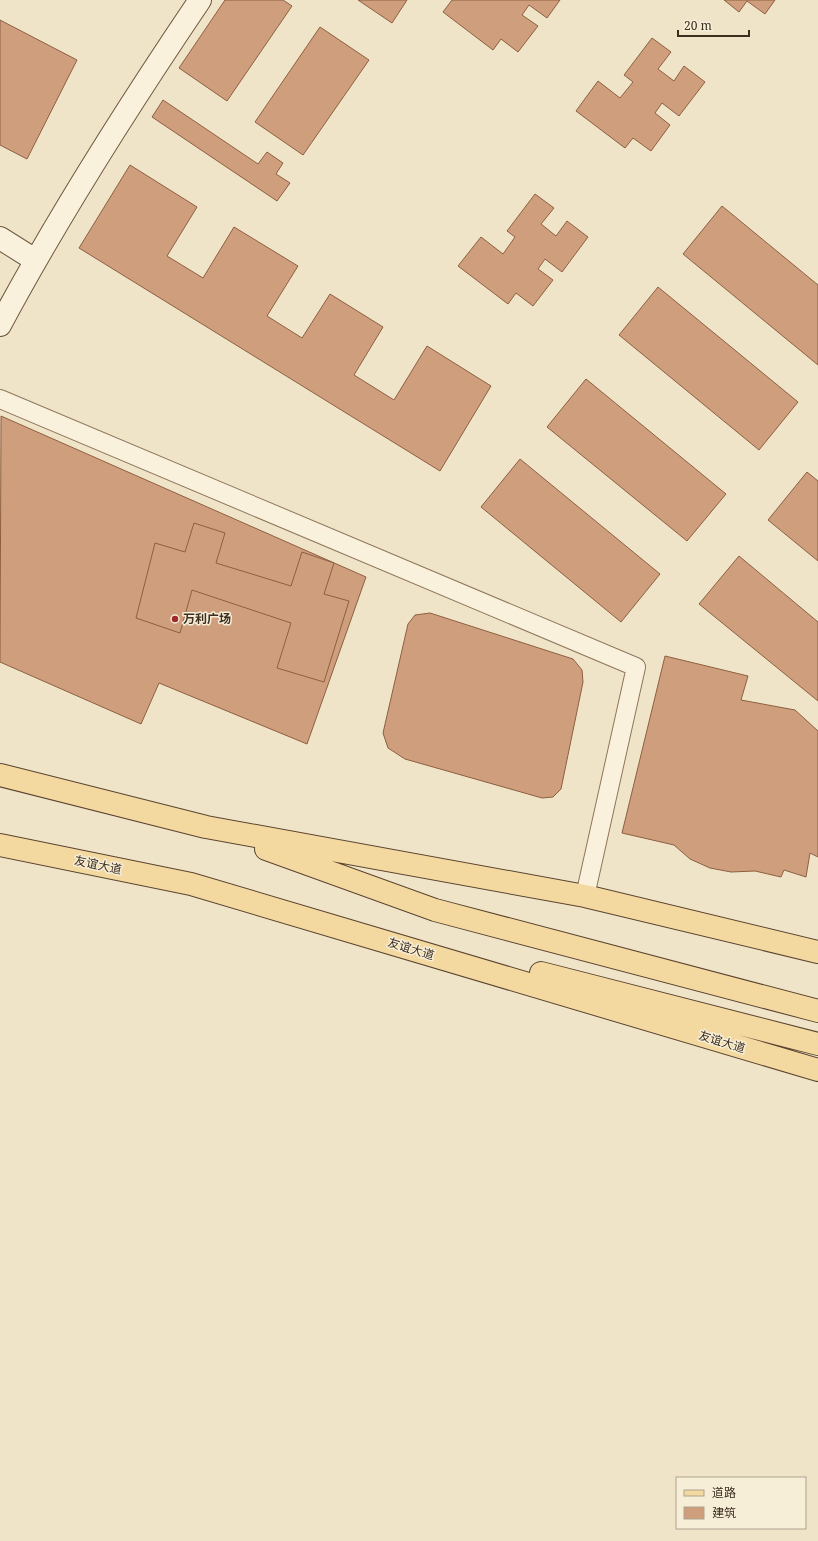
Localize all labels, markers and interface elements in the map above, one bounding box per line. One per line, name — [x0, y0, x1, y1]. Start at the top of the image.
scale bar — [678, 12, 749, 38]
text: 20 m — [684, 17, 712, 34]
place label: 万利广场 — [183, 610, 231, 627]
marker: 万利广场 — [170, 614, 180, 624]
street label: 友谊大道 — [73, 851, 123, 878]
street label: 友谊大道 — [386, 933, 437, 964]
street label: 友谊大道 — [697, 1026, 748, 1057]
legend — [676, 1477, 806, 1529]
text: 道路 — [712, 1484, 736, 1501]
text: 建筑 — [712, 1504, 736, 1521]

